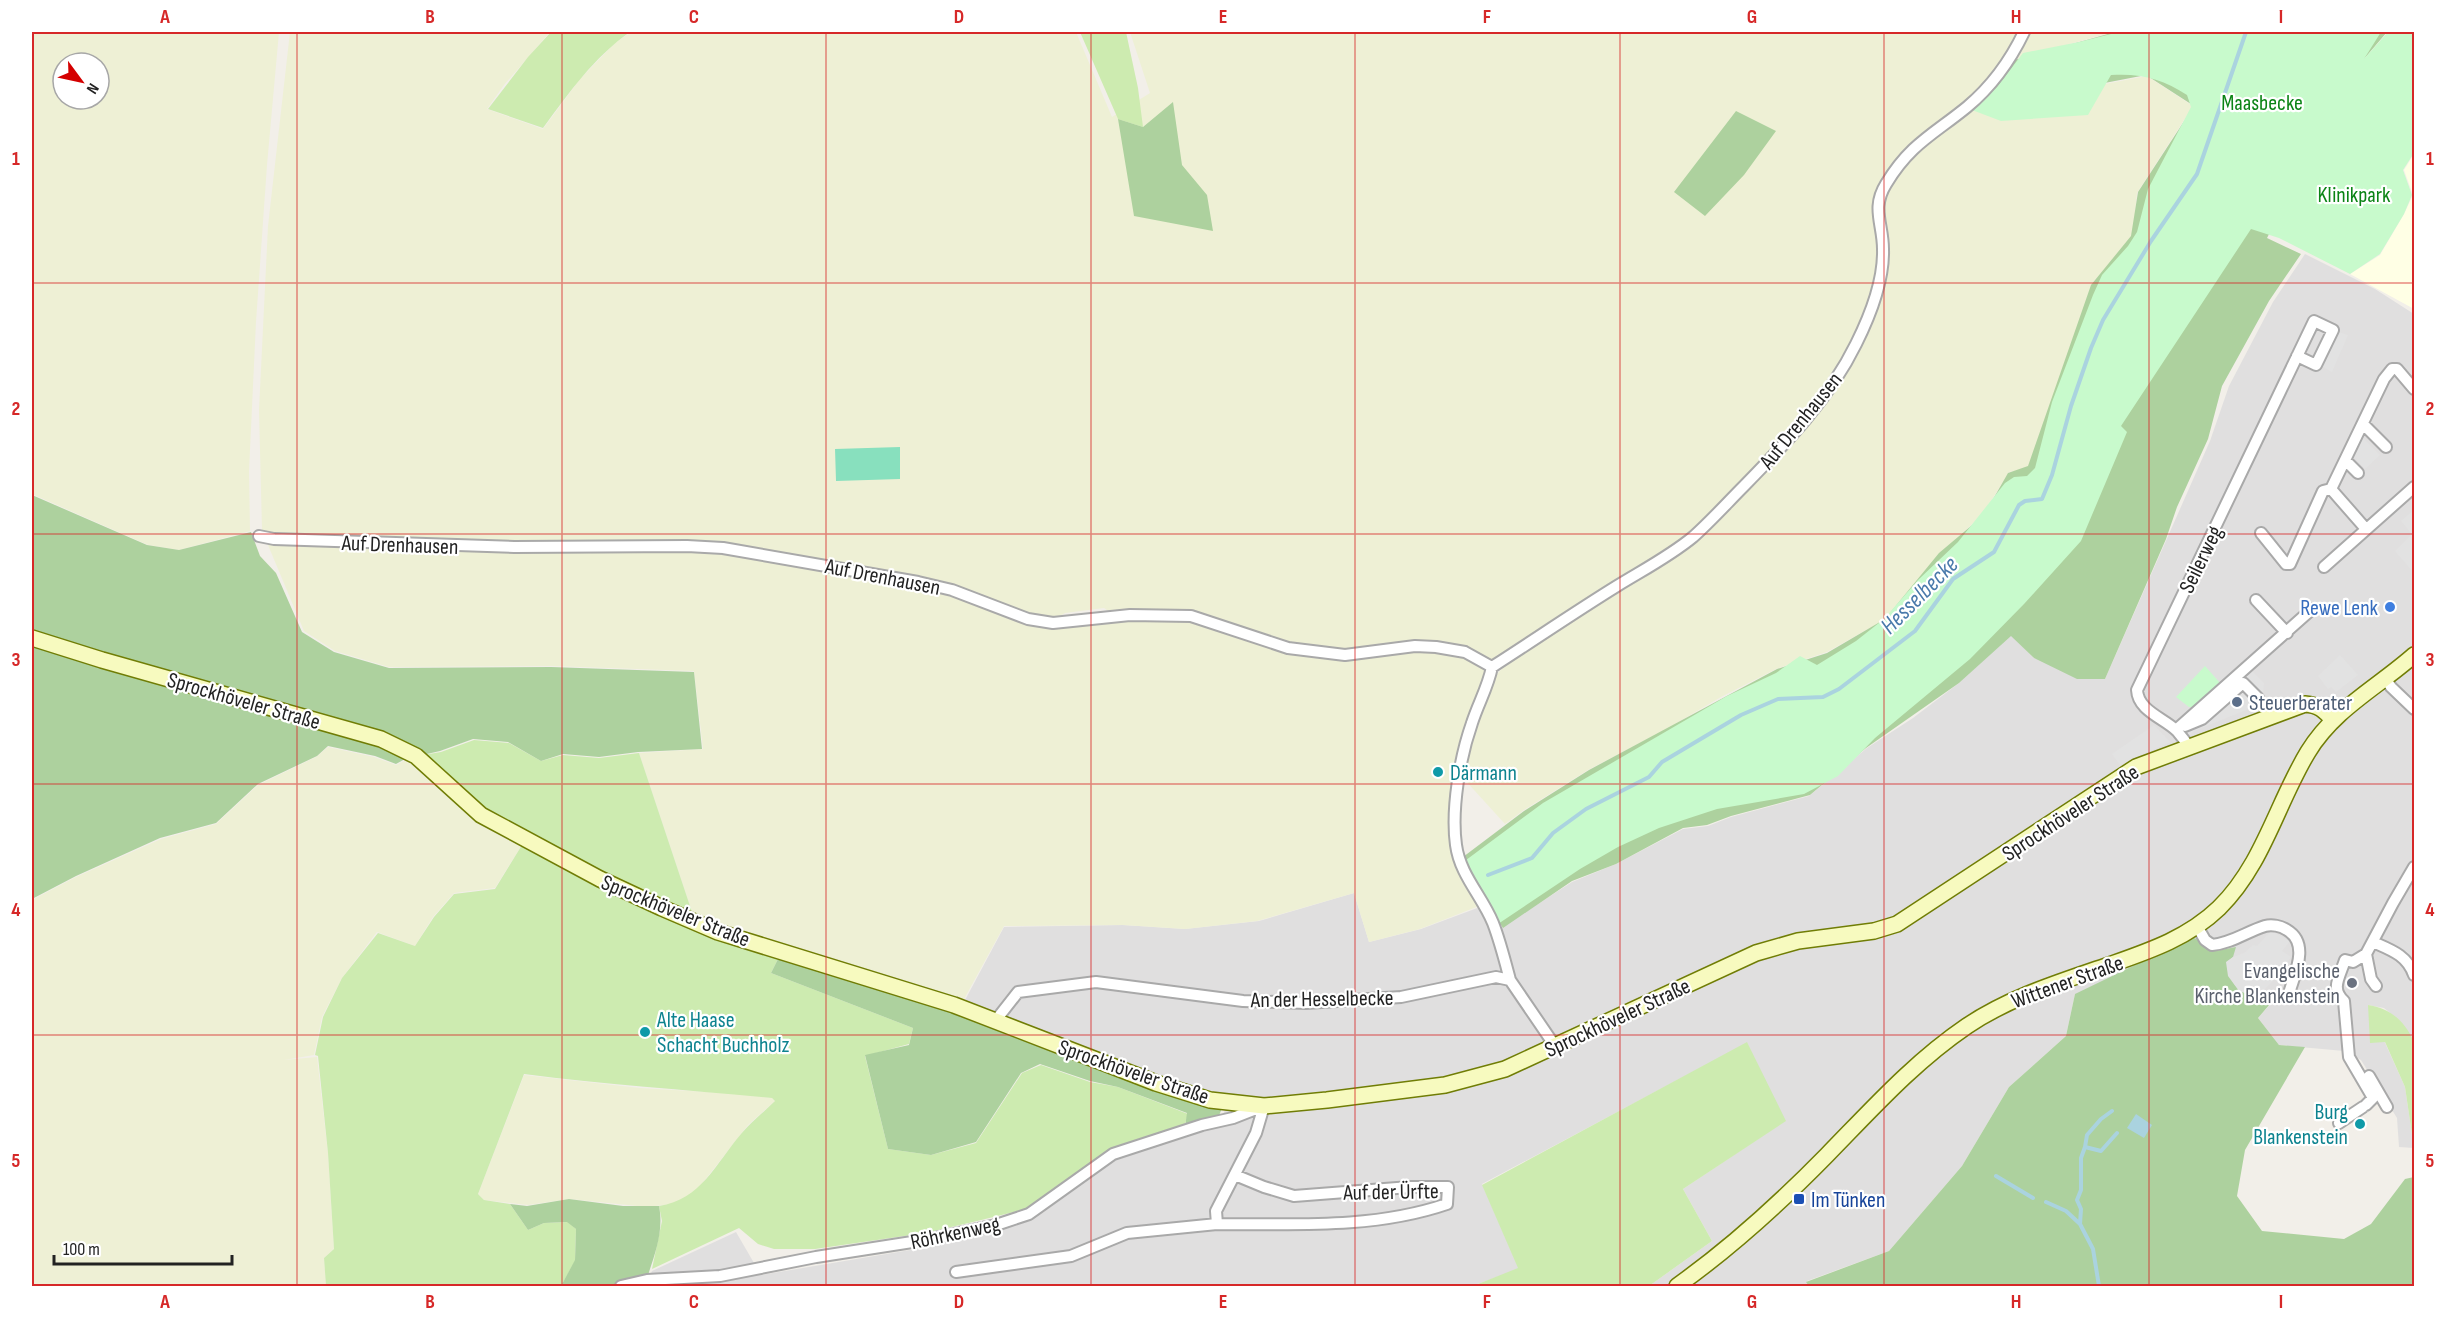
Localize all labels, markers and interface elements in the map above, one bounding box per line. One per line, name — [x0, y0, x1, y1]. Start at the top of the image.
text: A — [159, 5, 170, 29]
text: B — [425, 5, 435, 29]
text: C — [689, 5, 699, 29]
text: D — [954, 5, 964, 29]
text: E — [1219, 5, 1227, 29]
text: F — [1483, 5, 1491, 29]
text: G — [1747, 5, 1757, 29]
text: H — [2011, 5, 2021, 29]
text: I — [2279, 5, 2283, 29]
north arrow — [51, 51, 111, 111]
text: N — [82, 80, 103, 97]
park label: Maasbecke — [2221, 90, 2303, 117]
text: 1 — [12, 147, 20, 171]
text: 1 — [2426, 147, 2434, 171]
park label: Klinikpark — [2318, 182, 2391, 209]
street label: Auf Drenhausen — [1753, 367, 1848, 476]
text: 2 — [12, 397, 20, 421]
text: 2 — [2426, 397, 2434, 421]
street label: Seilerweg — [2173, 521, 2229, 598]
street label: Auf Drenhausen — [340, 530, 459, 561]
water label: Hesselbecke — [1874, 550, 1964, 640]
street label: Auf Drenhausen — [822, 553, 943, 602]
place label: Rewe Lenk — [2300, 595, 2379, 622]
marker: Rewe Lenk — [2383, 600, 2397, 614]
text: 3 — [12, 648, 21, 672]
text: 3 — [2426, 648, 2435, 672]
street label: Sprockhöveler Straße — [164, 667, 323, 736]
place label: Steuerberater — [2249, 690, 2352, 717]
marker: Steuerberater — [2230, 695, 2244, 709]
street label: Sprockhöveler Straße — [1997, 759, 2144, 868]
place label: Därmann — [1450, 760, 1517, 787]
marker: Därmann — [1431, 765, 1445, 779]
street label: Sprockhöveler Straße — [597, 869, 754, 953]
text: 4 — [11, 898, 21, 922]
text: 4 — [2425, 898, 2435, 922]
street label: Wittener Straße — [2008, 950, 2127, 1015]
place label: Evangelische Kirche Blankenstein — [2195, 958, 2340, 1010]
street label: Sprockhöveler Straße — [1540, 973, 1695, 1064]
marker: Evangelische Kirche Blankenstein — [2345, 976, 2359, 990]
street label: An der Hesselbecke — [1249, 985, 1394, 1014]
place label: Alte Haase Schacht Buchholz — [656, 1007, 790, 1059]
marker: Alte Haase Schacht Buchholz — [638, 1025, 652, 1039]
street label: Sprockhöveler Straße — [1055, 1034, 1212, 1111]
place label: Burg Blankenstein — [2253, 1099, 2348, 1151]
marker: Burg Blankenstein — [2353, 1117, 2367, 1131]
text: 5 — [12, 1149, 21, 1173]
text: 5 — [2426, 1149, 2435, 1173]
street label: Auf der Ürfte — [1342, 1178, 1439, 1207]
place label: Im Tünken — [1811, 1187, 1885, 1214]
marker: Im Tünken — [1792, 1192, 1806, 1206]
street label: Röhrkenweg — [908, 1211, 1003, 1256]
scale bar — [54, 1228, 232, 1266]
text: 100 m — [63, 1239, 100, 1260]
text: A — [159, 1290, 170, 1314]
text: B — [425, 1290, 435, 1314]
text: C — [689, 1290, 699, 1314]
text: D — [954, 1290, 964, 1314]
text: E — [1219, 1290, 1227, 1314]
text: F — [1483, 1290, 1491, 1314]
text: G — [1747, 1290, 1757, 1314]
text: H — [2011, 1290, 2021, 1314]
text: I — [2279, 1290, 2283, 1314]

